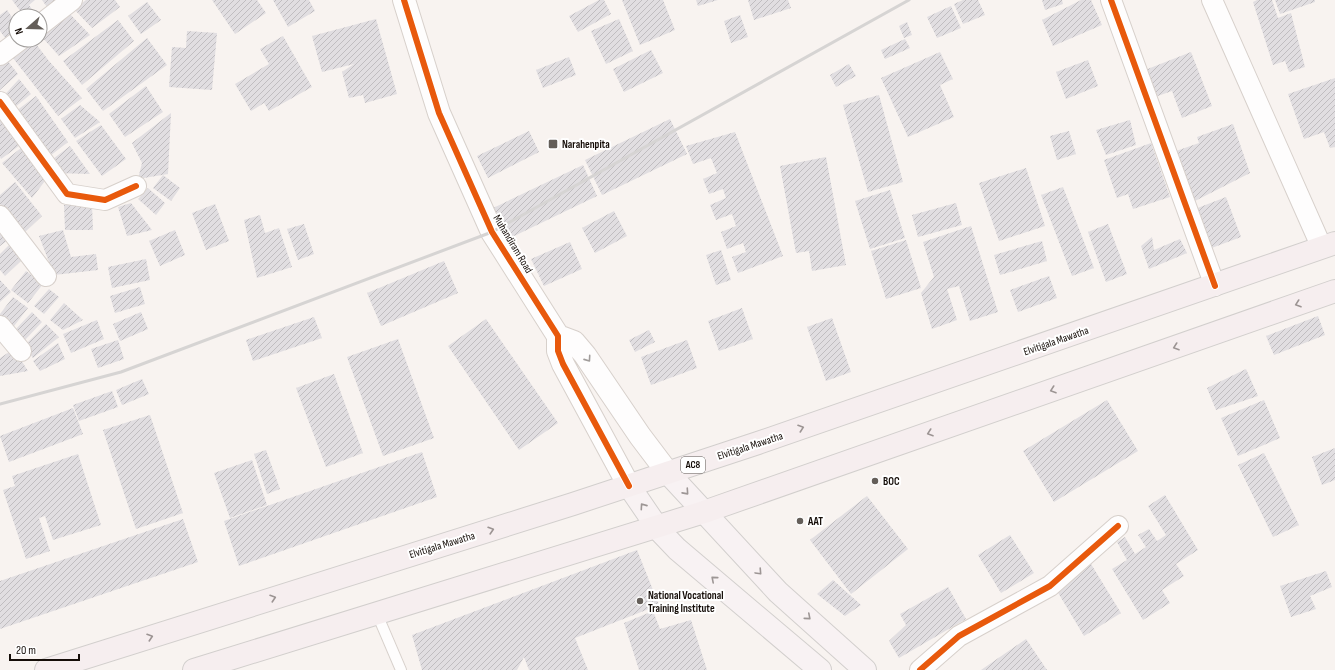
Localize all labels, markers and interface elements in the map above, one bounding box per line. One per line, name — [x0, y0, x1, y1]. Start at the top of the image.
north arrow — [8, 8, 48, 48]
text: N — [12, 26, 26, 36]
marker: Narahenpita — [547, 138, 559, 150]
place label: Narahenpita — [562, 138, 610, 151]
street label: Muhandiram Road — [490, 212, 536, 276]
one-way arrow — [1295, 300, 1302, 308]
street label: Elvitigala Mawatha — [1022, 324, 1090, 358]
one-way arrow — [1172, 343, 1179, 351]
one-way arrow — [583, 355, 591, 362]
one-way arrow — [1049, 386, 1056, 394]
one-way arrow — [797, 425, 804, 433]
street label: Elvitigala Mawatha — [716, 429, 784, 463]
one-way arrow — [927, 429, 934, 437]
road number: AC8 — [681, 457, 705, 473]
place label: BOC — [883, 475, 900, 488]
marker: BOC — [870, 476, 880, 486]
one-way arrow — [681, 488, 688, 495]
one-way arrow — [641, 504, 648, 511]
place label: AAT — [807, 515, 823, 528]
marker: AAT — [795, 516, 805, 526]
one-way arrow — [487, 526, 494, 535]
street label: Elvitigala Mawatha — [408, 529, 476, 561]
one-way arrow — [754, 567, 762, 575]
one-way arrow — [711, 577, 718, 584]
place label: National Vocational Training Institute — [648, 589, 723, 615]
one-way arrow — [270, 594, 277, 603]
marker: National Vocational Training Institute — [635, 596, 645, 606]
one-way arrow — [803, 613, 810, 620]
one-way arrow — [146, 633, 153, 642]
scale bar — [10, 636, 79, 662]
text: 20 m — [16, 643, 36, 658]

